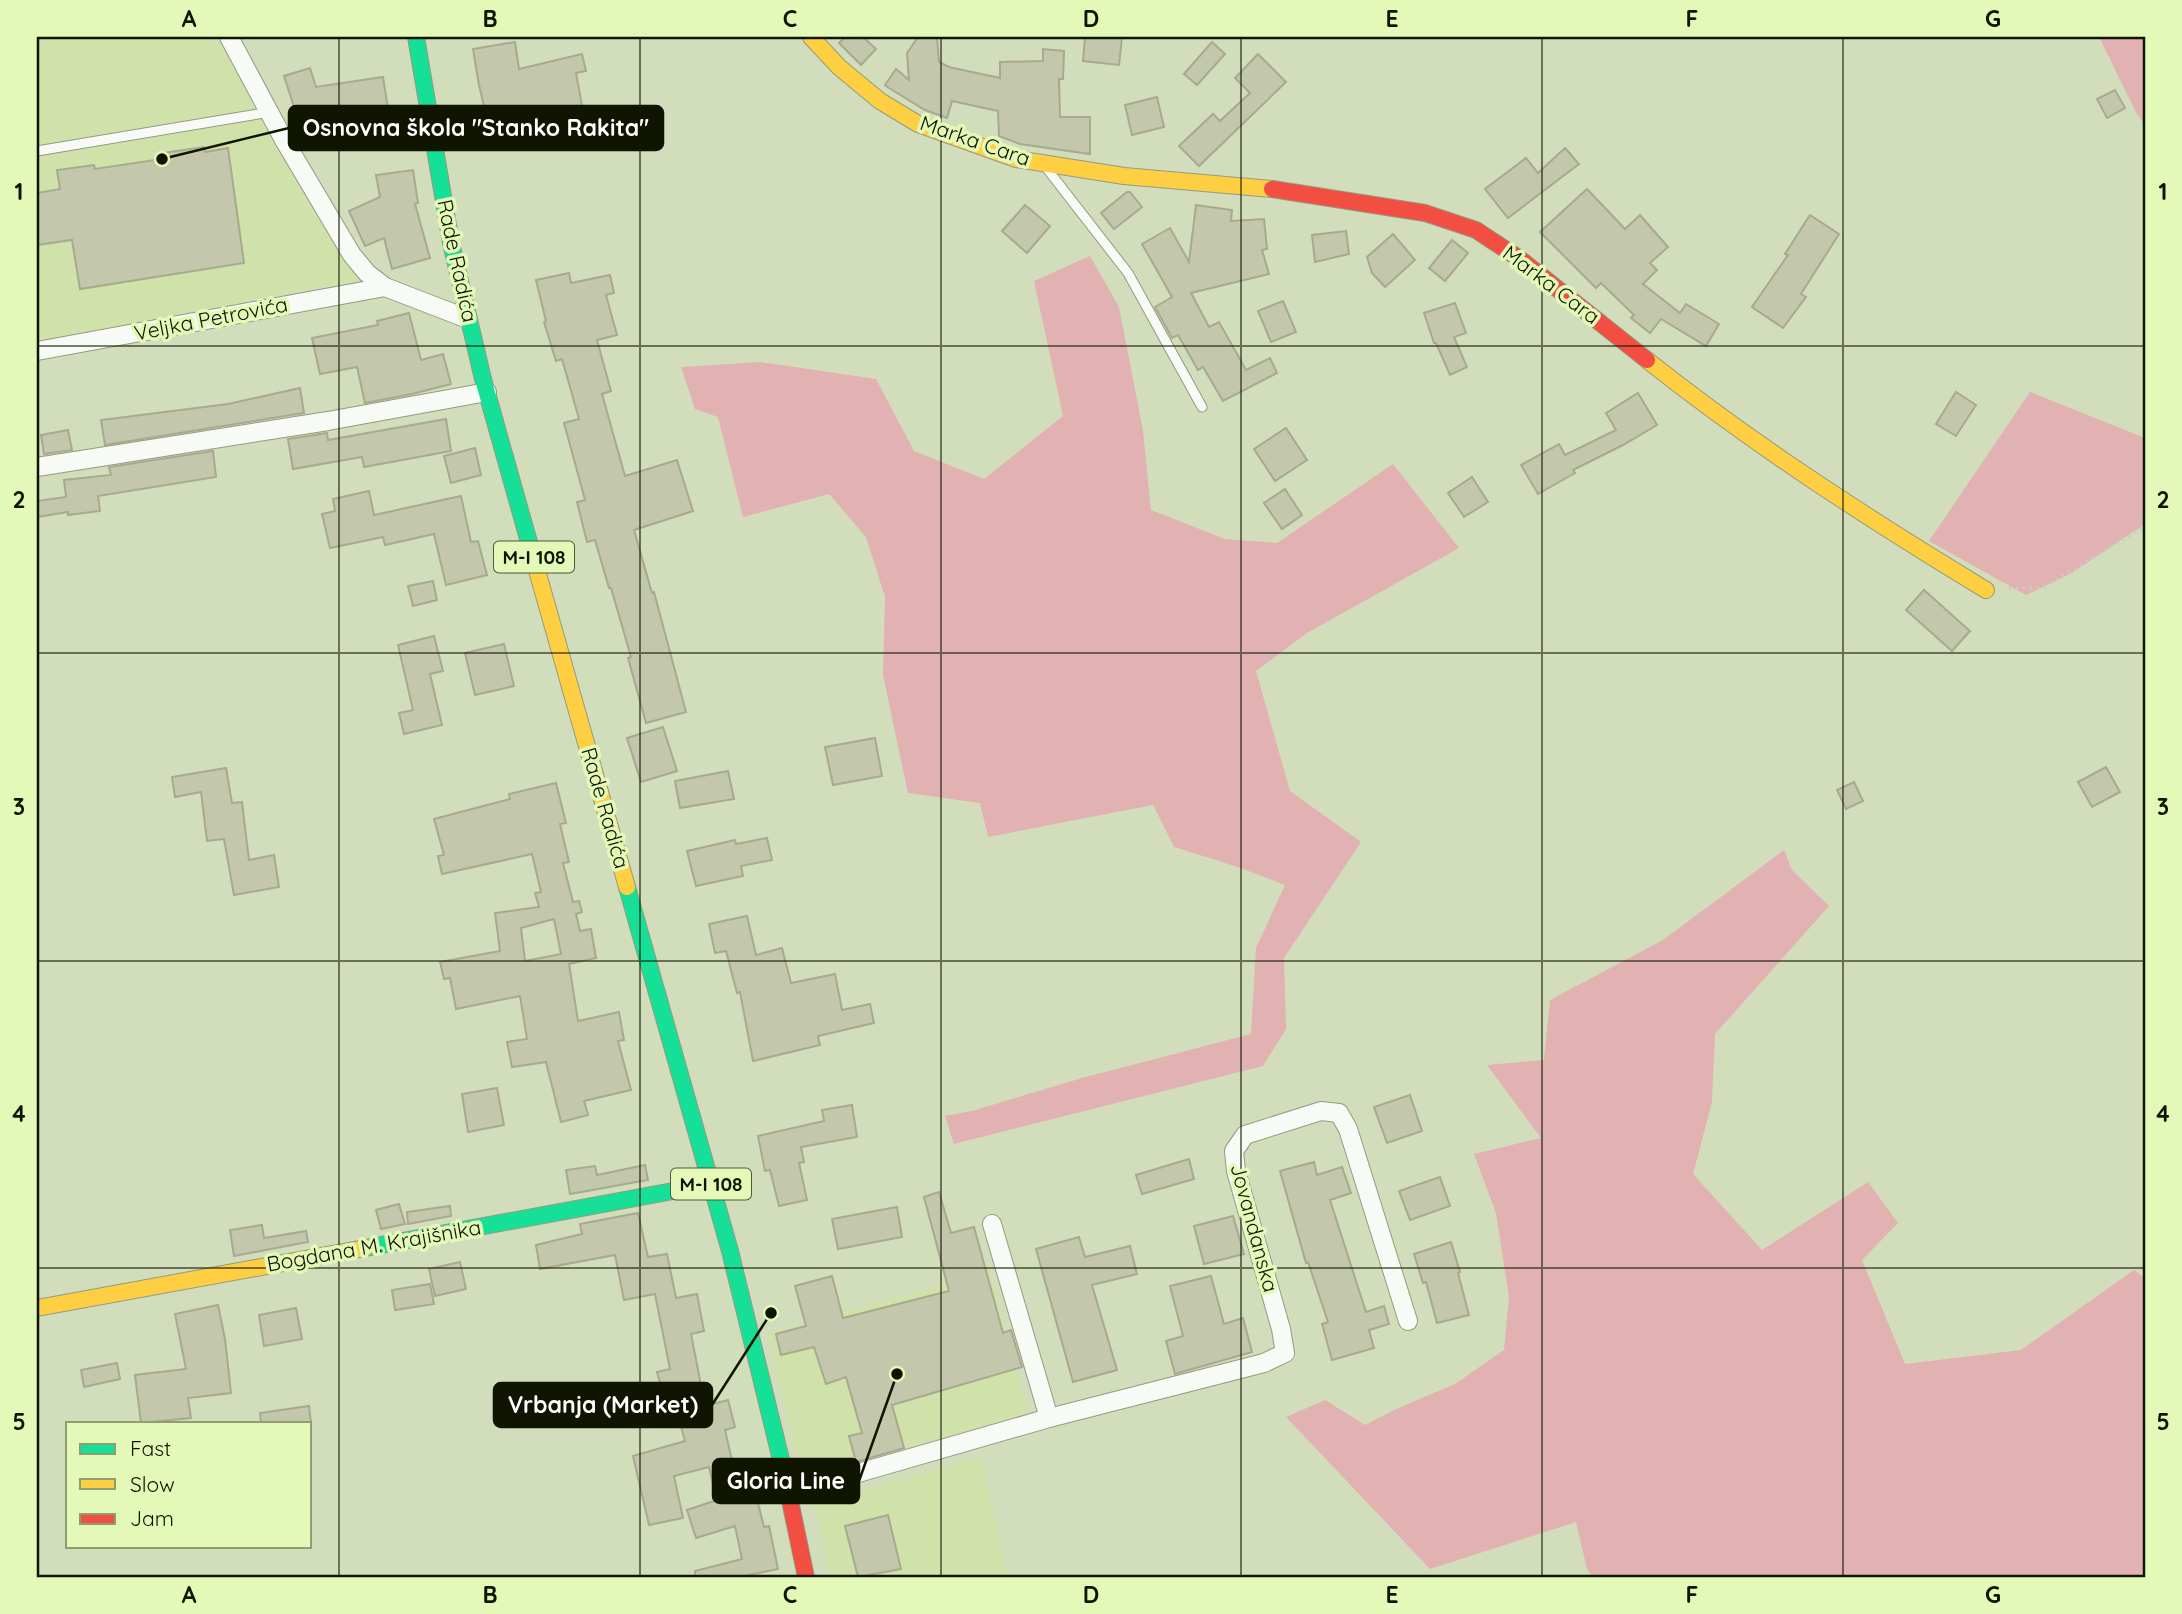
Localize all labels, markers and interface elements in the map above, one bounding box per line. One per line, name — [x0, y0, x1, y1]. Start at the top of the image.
text: A — [182, 4, 197, 33]
text: B — [482, 4, 498, 33]
text: C — [783, 4, 797, 33]
text: D — [1083, 4, 1099, 33]
text: E — [1385, 4, 1399, 33]
text: F — [1686, 4, 1698, 33]
text: G — [1985, 4, 2001, 33]
callout: Osnovna škola "Stanko Rakita" — [289, 106, 663, 150]
street label: Marka Cara — [917, 109, 1034, 171]
text: Osnovna škola "Stanko Rakita" — [303, 113, 649, 142]
text: 1 — [15, 177, 23, 206]
text: 1 — [2159, 177, 2167, 206]
street label: Rade Radića — [432, 197, 484, 325]
street label: Marka Cara — [1498, 239, 1605, 329]
street label: Veljka Petrovića — [132, 290, 290, 346]
text: 2 — [12, 485, 26, 514]
text: 2 — [2156, 485, 2170, 514]
road number: M-I 108 — [494, 542, 574, 572]
street label: Rade Radića — [576, 744, 636, 871]
text: 3 — [13, 792, 25, 821]
text: 3 — [2157, 792, 2169, 821]
text: 4 — [12, 1099, 26, 1128]
text: 4 — [2156, 1099, 2170, 1128]
street label: Jovandanska — [1225, 1161, 1285, 1295]
road number: M-I 108 — [671, 1168, 751, 1200]
street label: Bogdana M. Krajišnika — [265, 1213, 483, 1277]
callout: Vrbanja (Market) — [494, 1383, 712, 1427]
text: Vrbanja (Market) — [508, 1390, 698, 1419]
text: 5 — [12, 1407, 26, 1436]
text: 5 — [2156, 1407, 2170, 1436]
legend — [66, 1422, 312, 1548]
text: Fast — [130, 1435, 171, 1461]
callout: Gloria Line — [713, 1459, 859, 1503]
text: Gloria Line — [727, 1466, 845, 1495]
text: Slow — [130, 1471, 175, 1497]
text: Jam — [130, 1505, 174, 1531]
text: A — [182, 1580, 197, 1609]
text: B — [482, 1580, 498, 1609]
text: C — [783, 1580, 797, 1609]
text: D — [1083, 1580, 1099, 1609]
text: E — [1385, 1580, 1399, 1609]
text: F — [1686, 1580, 1698, 1609]
text: G — [1985, 1580, 2001, 1609]

